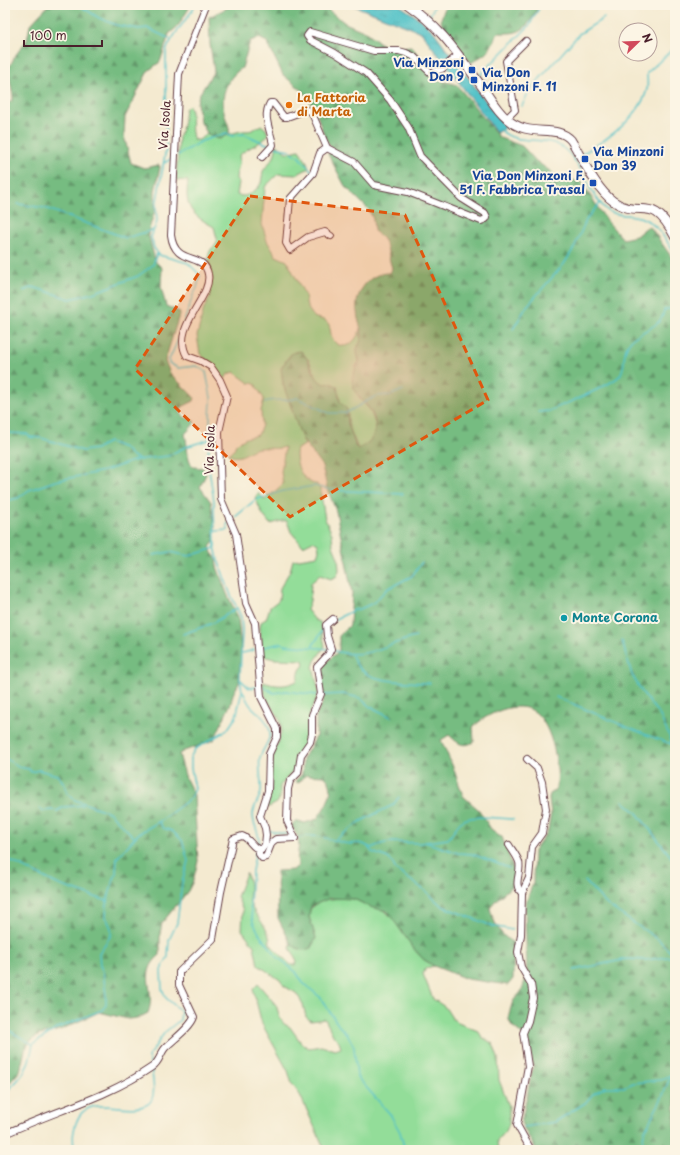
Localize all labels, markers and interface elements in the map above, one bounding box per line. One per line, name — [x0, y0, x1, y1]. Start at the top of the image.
scale bar — [24, 22, 102, 48]
north arrow — [618, 22, 658, 62]
text: 100 m — [30, 26, 67, 44]
text: N — [638, 31, 657, 45]
place label: Via Minzoni Don 9 — [393, 53, 464, 85]
place label: Via Don Minzoni F. 11 — [482, 63, 557, 95]
marker: Via Minzoni Don 9 — [467, 65, 477, 75]
marker: Via Don Minzoni F. 11 — [469, 75, 479, 85]
place label: La Fattoria di Marta — [297, 88, 367, 120]
street label: Via Isola — [153, 99, 175, 150]
marker: La Fattoria di Marta — [284, 100, 294, 110]
place label: Via Minzoni Don 39 — [593, 142, 664, 174]
marker: Via Minzoni Don 39 — [580, 154, 590, 164]
place label: Via Don Minzoni F. 51 F. Fabbrica Trasal — [459, 166, 585, 198]
marker: Via Don Minzoni F. 51 F. Fabbrica Trasal — [588, 178, 598, 188]
street label: Via Isola — [199, 424, 219, 475]
place label: Monte Corona — [572, 608, 658, 626]
marker: Monte Corona — [559, 613, 569, 623]

